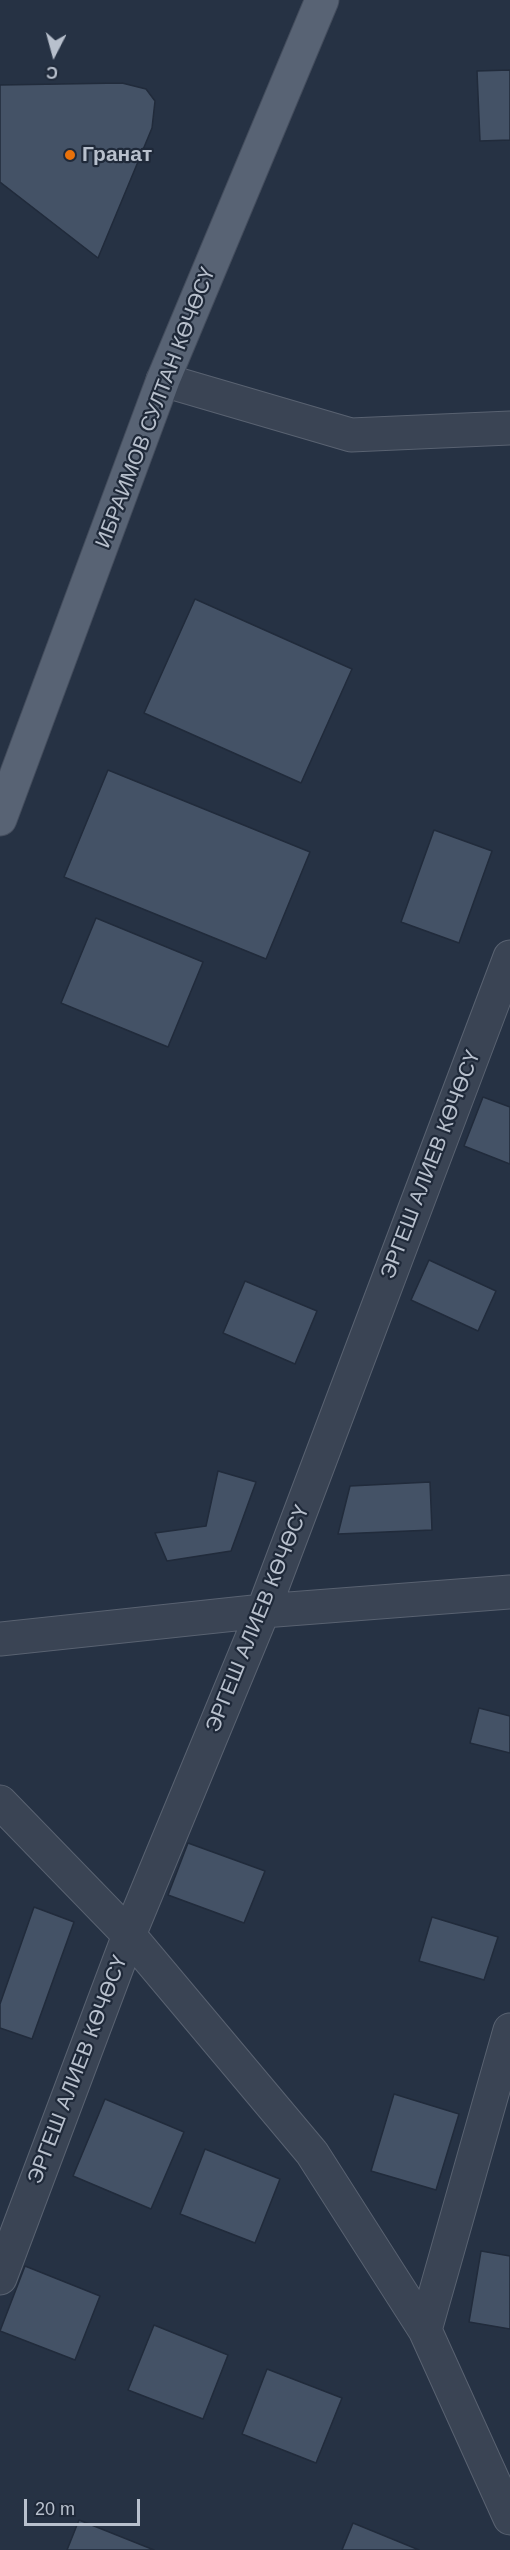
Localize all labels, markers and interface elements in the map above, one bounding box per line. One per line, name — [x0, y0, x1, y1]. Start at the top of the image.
north arrow — [24, 24, 84, 84]
text: С — [45, 63, 59, 81]
place label: Гранат — [82, 142, 152, 168]
marker: Гранат — [63, 148, 77, 162]
street label: ИБРАИМОВ СУЛТАН КӨЧӨСҮ — [91, 264, 221, 552]
street label: ЭРГЕШ АЛИЕВ КӨЧӨСҮ — [376, 1047, 486, 1283]
street label: ЭРГЕШ АЛИЕВ КӨЧӨСҮ — [201, 1502, 315, 1736]
street label: ЭРГЕШ АЛИЕВ КӨЧӨСҮ — [23, 1952, 133, 2188]
scale bar — [27, 2487, 142, 2525]
text: 20 m — [35, 2499, 75, 2519]

